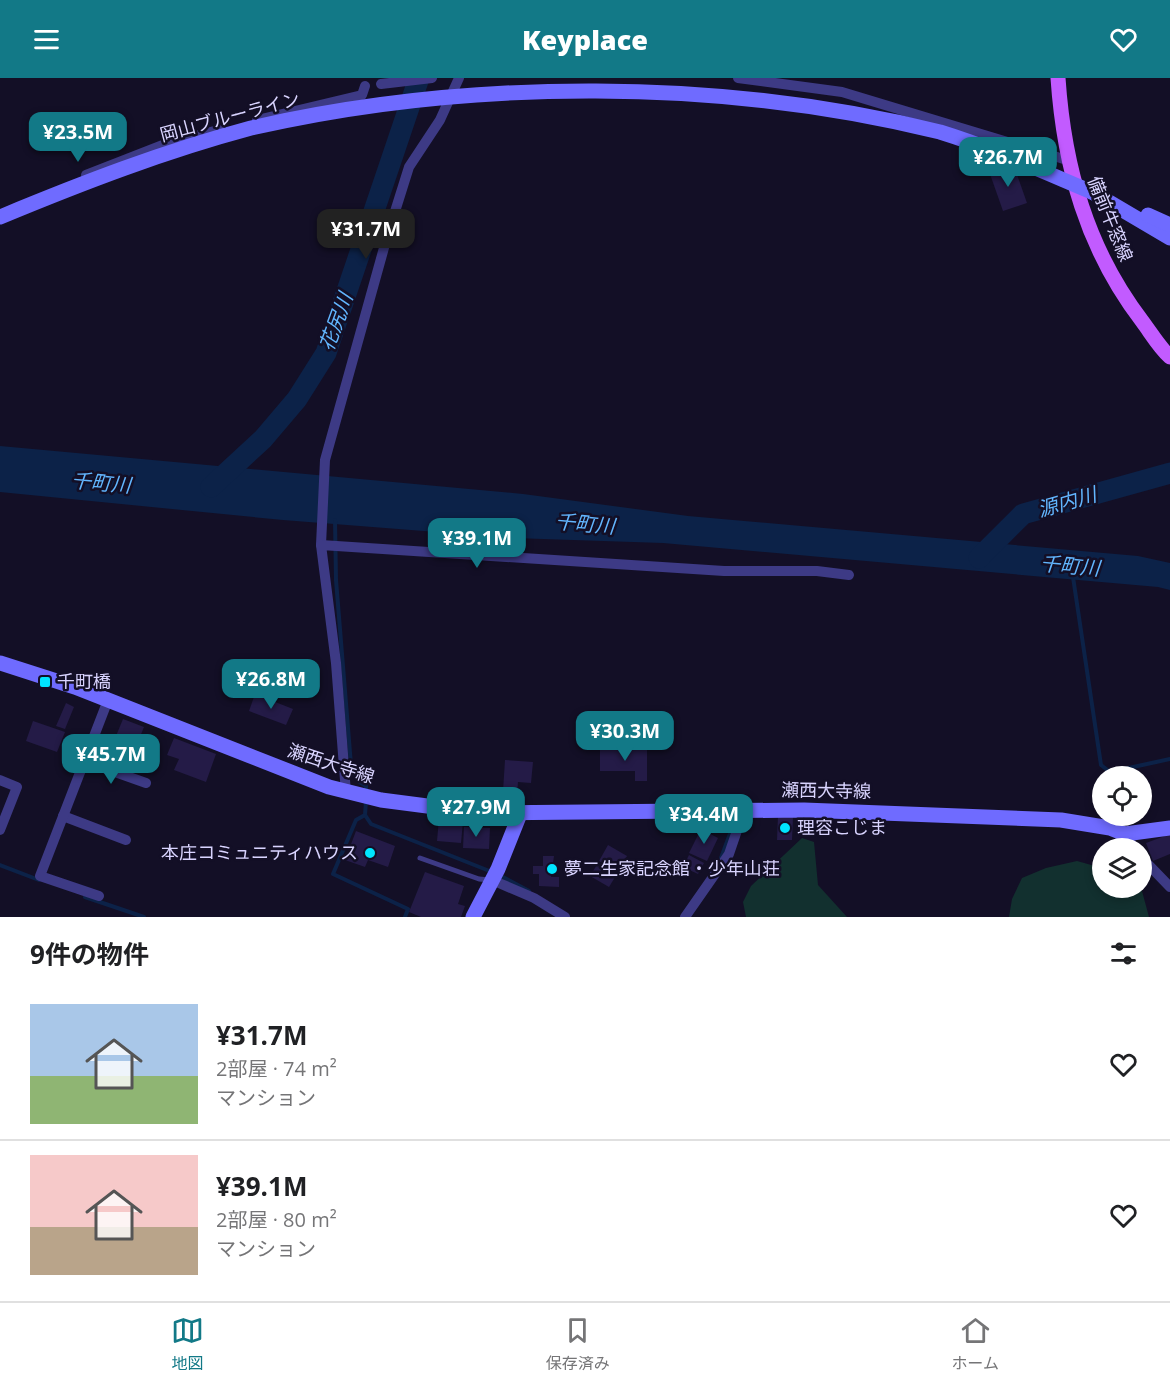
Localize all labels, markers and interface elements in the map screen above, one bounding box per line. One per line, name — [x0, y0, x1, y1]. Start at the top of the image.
text: Keyplace — [522, 21, 648, 58]
icon: menu — [30, 23, 63, 56]
icon: heart — [1107, 23, 1140, 56]
street label: 岡山ブルーライン — [157, 86, 302, 146]
pin: ¥23.5M — [29, 112, 127, 163]
text: ¥23.5M — [43, 118, 113, 145]
pin: ¥26.7M — [959, 137, 1057, 188]
text: ¥26.7M — [973, 143, 1043, 170]
street label: 備前牛窓線 — [1083, 172, 1139, 265]
pin: ¥31.7M — [317, 209, 415, 260]
text: ¥31.7M — [331, 215, 401, 242]
water label: 花尻川 — [313, 287, 359, 355]
water label: 千町川 — [70, 466, 134, 499]
water label: 源内川 — [1034, 480, 1101, 523]
water label: 千町川 — [554, 507, 618, 540]
pin: ¥39.1M — [428, 518, 526, 569]
text: ¥39.1M — [442, 524, 512, 551]
water label: 千町川 — [1039, 549, 1103, 582]
pin: ¥26.8M — [222, 659, 320, 710]
text: ¥26.8M — [236, 665, 306, 692]
place label: 千町橋 — [57, 669, 111, 693]
marker: 千町橋 — [38, 675, 52, 689]
pin: ¥30.3M — [576, 711, 674, 762]
text: ¥30.3M — [590, 717, 660, 744]
pin: ¥45.7M — [62, 734, 160, 785]
street label: 瀬西大寺線 — [285, 738, 378, 788]
text: ¥45.7M — [76, 740, 146, 767]
map controls — [1092, 766, 1152, 898]
button: locate — [1092, 766, 1152, 826]
street label: 瀬西大寺線 — [781, 777, 871, 803]
pin: ¥27.9M — [427, 787, 525, 838]
text: ¥27.9M — [441, 793, 511, 820]
pin: ¥34.4M — [655, 794, 753, 845]
text: ¥34.4M — [669, 800, 739, 827]
place label: 理容こじま — [797, 815, 887, 839]
marker: 理容こじま — [778, 821, 792, 835]
button: layers — [1092, 838, 1152, 898]
place label: 本庄コミュニティハウス — [161, 840, 358, 864]
marker: 本庄コミュニティハウス — [363, 846, 377, 860]
place label: 夢二生家記念館・少年山荘 — [564, 856, 780, 880]
marker: 夢二生家記念館・少年山荘 — [545, 862, 559, 876]
text: 9件の物件 — [30, 936, 149, 972]
icon: filters — [1107, 937, 1140, 970]
text: ¥31.7M — [216, 1017, 307, 1053]
icon: home — [78, 1028, 150, 1100]
icon: heart — [1107, 1048, 1140, 1081]
text: 2部屋 · 74 m² — [216, 1055, 337, 1082]
text: マンション — [216, 1084, 316, 1111]
text: ¥39.1M — [216, 1168, 307, 1204]
icon: home — [78, 1179, 150, 1251]
icon: heart — [1107, 1199, 1140, 1232]
text: 2部屋 · 80 m² — [216, 1206, 337, 1233]
text: マンション — [216, 1235, 316, 1262]
tab: 地図 — [171, 1314, 204, 1374]
tab: 保存済み — [546, 1314, 610, 1374]
tab: ホーム — [952, 1314, 999, 1374]

